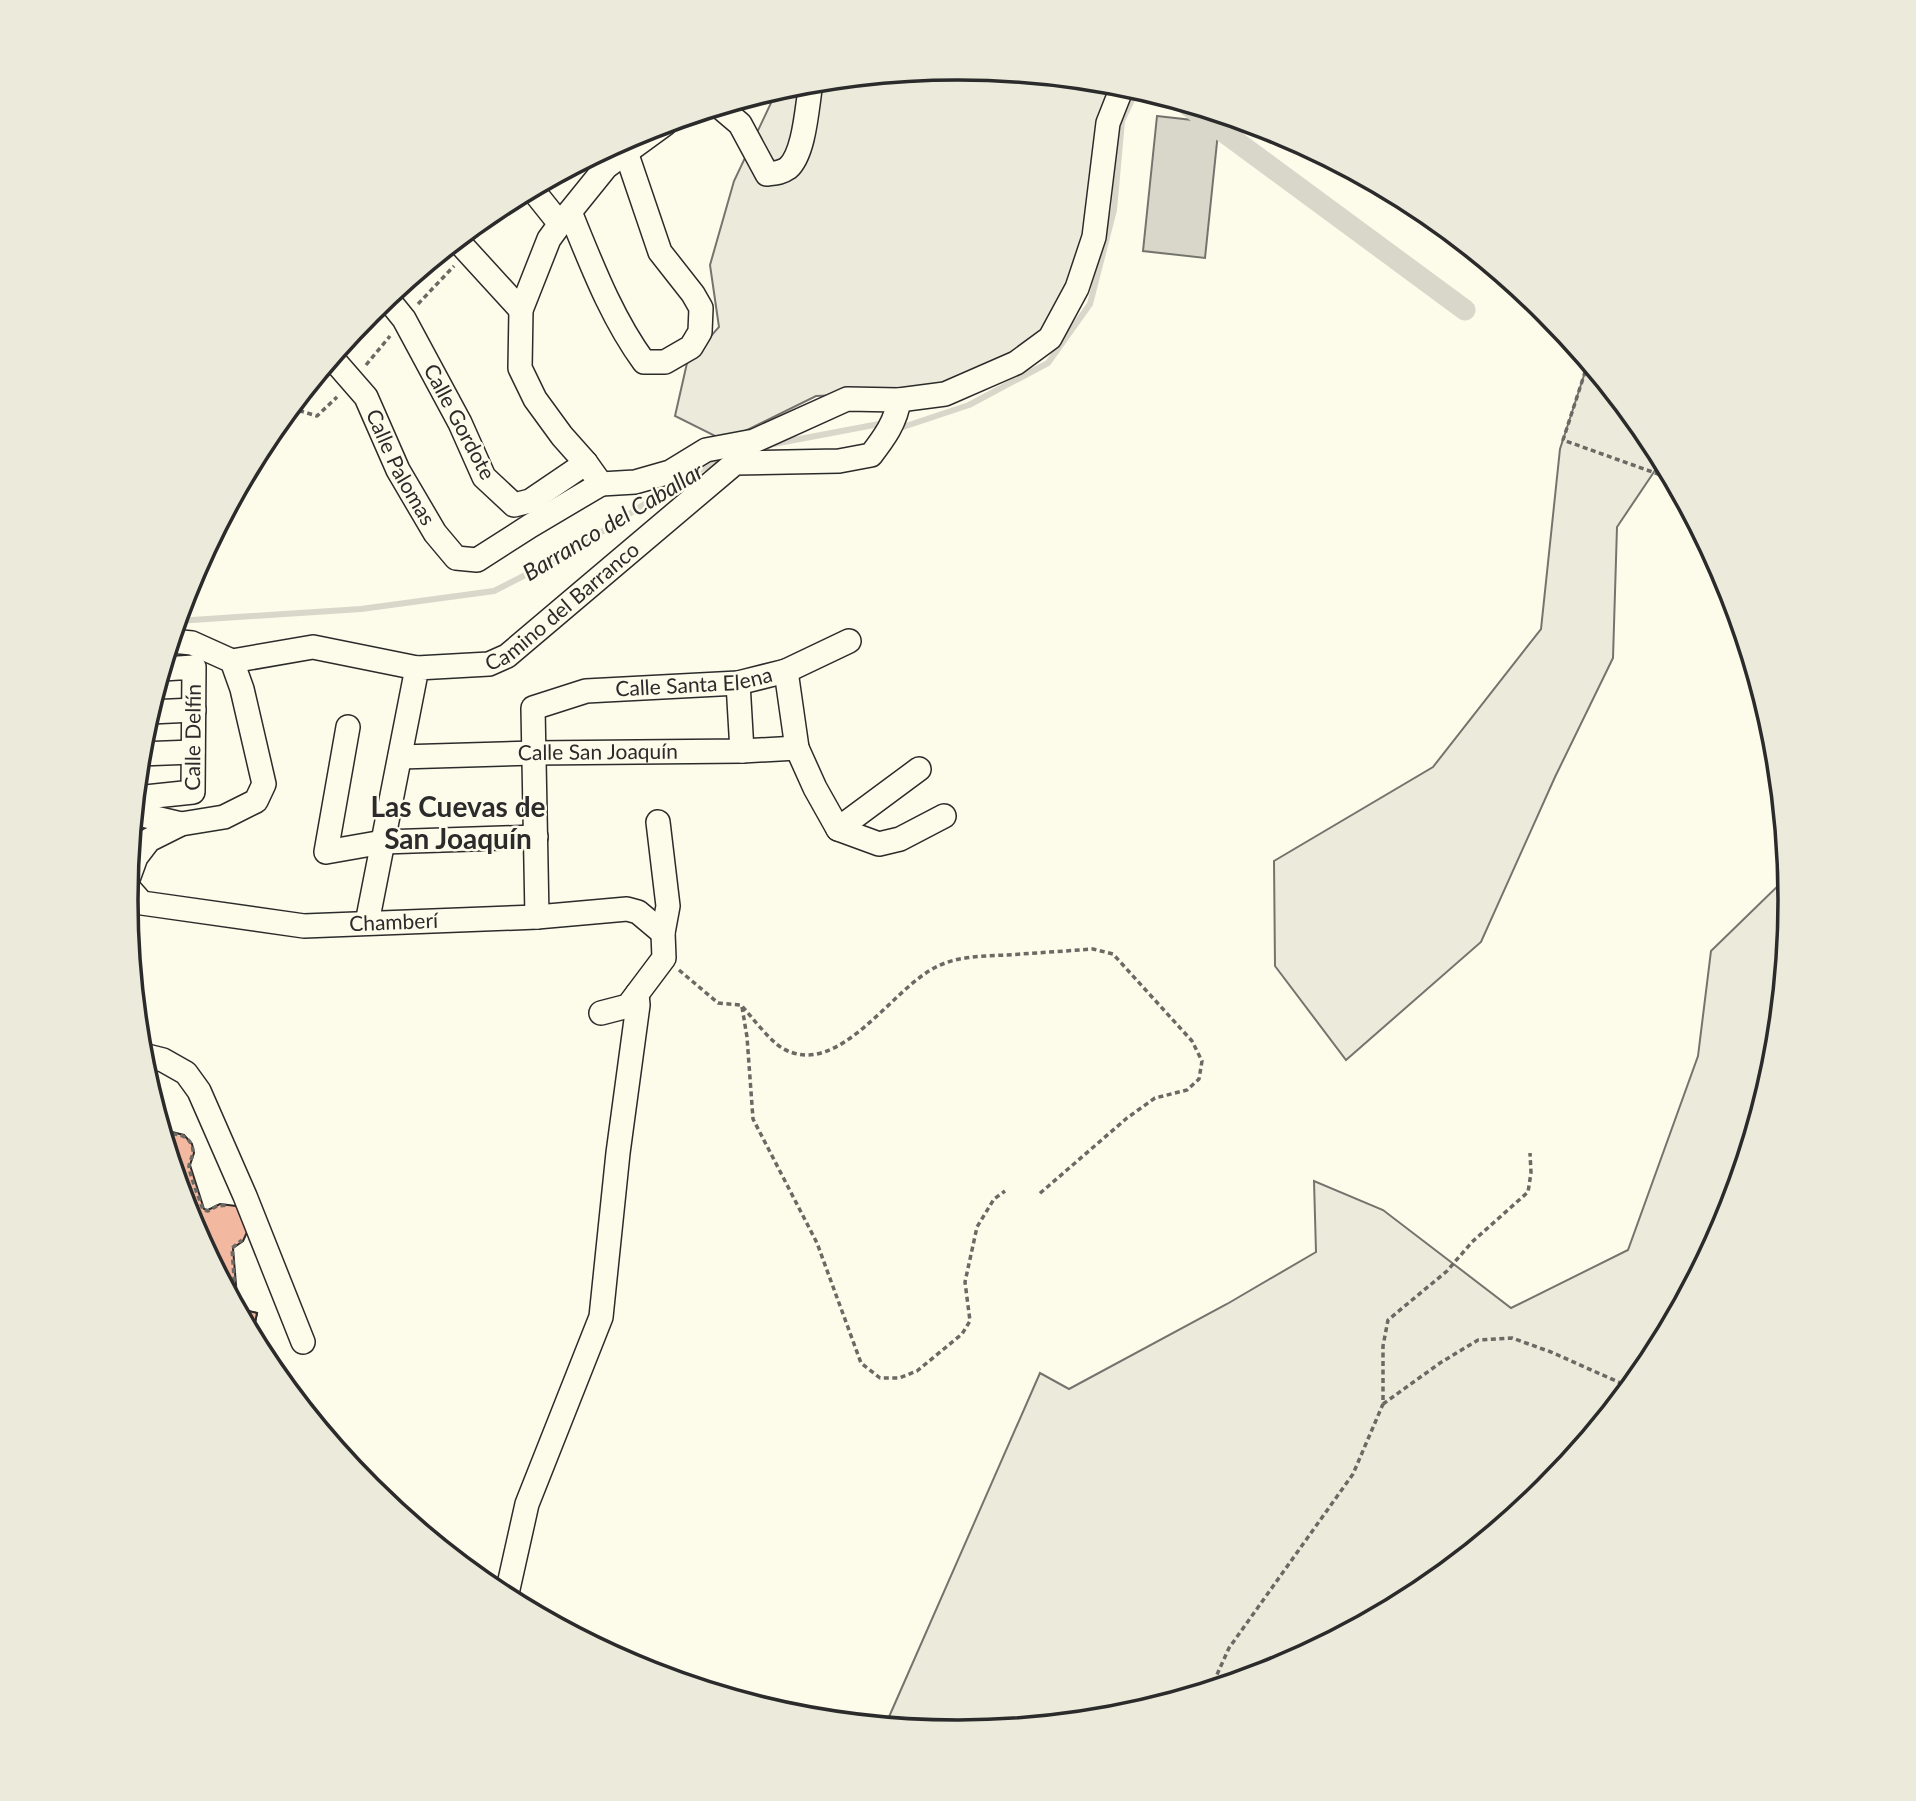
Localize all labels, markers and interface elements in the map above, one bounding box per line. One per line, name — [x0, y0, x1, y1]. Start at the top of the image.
street label: Calle Gordote — [419, 359, 501, 483]
street label: Calle Palomas — [362, 405, 442, 529]
water label: Barranco del Caballar — [517, 456, 709, 586]
street label: Camino del Barranco — [481, 536, 643, 675]
street label: Calle Santa Elena — [615, 661, 775, 700]
street label: Calle Delfín — [179, 684, 205, 791]
street label: Calle San Joaquín — [517, 738, 678, 764]
district label: Las Cuevas de San Joaquín — [370, 789, 546, 855]
street label: Chamberí — [349, 907, 439, 935]

